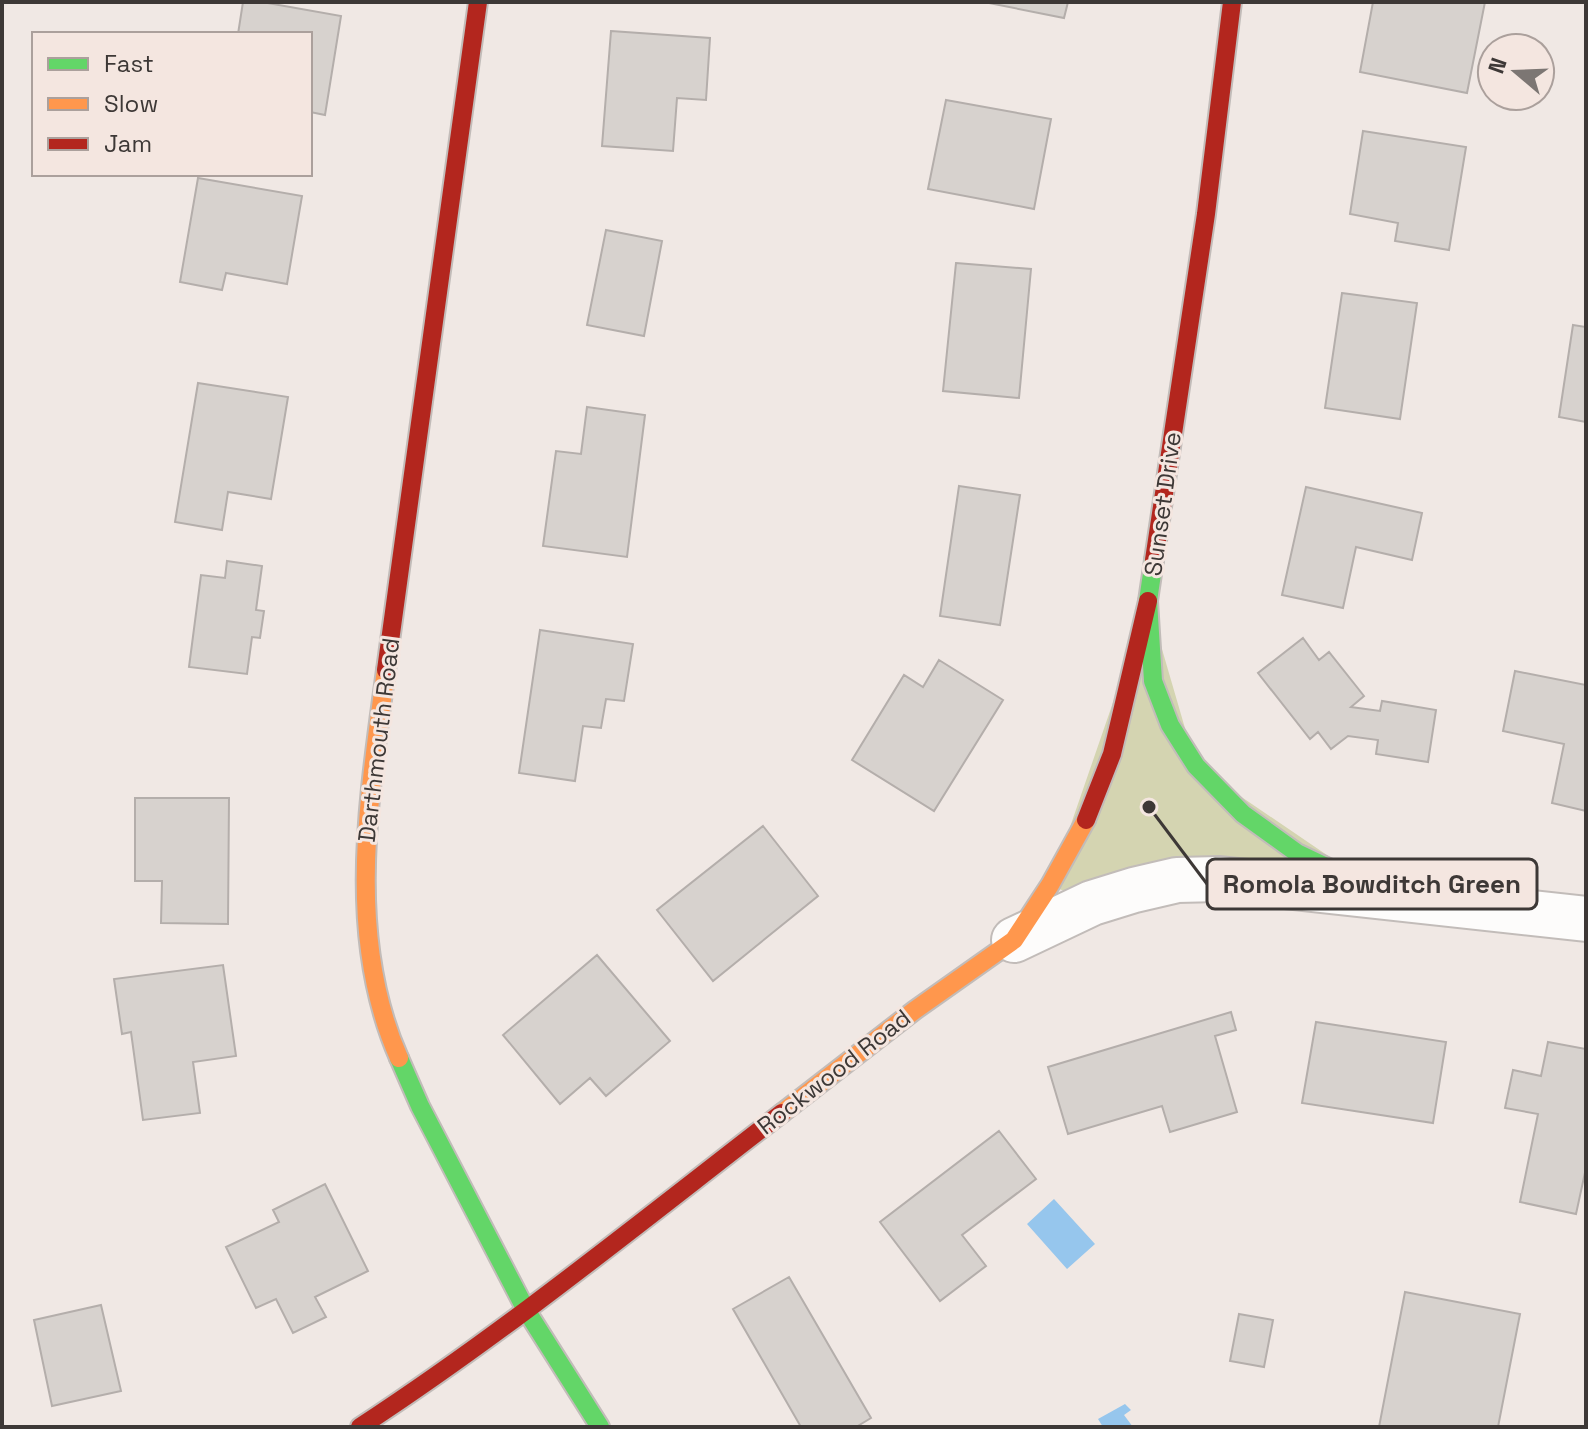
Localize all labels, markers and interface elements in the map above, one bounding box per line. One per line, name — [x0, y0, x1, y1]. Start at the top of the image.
legend — [32, 32, 312, 176]
north arrow — [1476, 32, 1556, 112]
text: Fast — [104, 48, 154, 79]
text: N — [1481, 54, 1513, 77]
text: Slow — [104, 88, 158, 119]
text: Jam — [104, 128, 152, 159]
street label: Sunset Drive — [1137, 430, 1188, 578]
street label: Darthmouth Road — [351, 636, 406, 844]
callout: Romola Bowditch Green — [1207, 859, 1537, 909]
text: Romola Bowditch Green — [1223, 867, 1521, 901]
street label: Rockwood Road — [751, 1002, 917, 1141]

